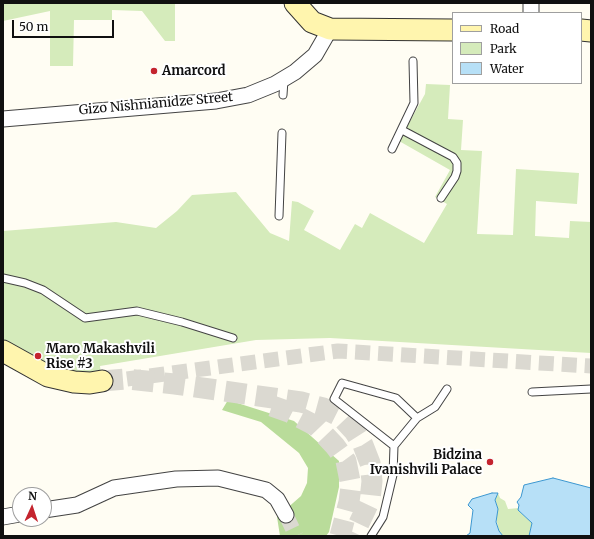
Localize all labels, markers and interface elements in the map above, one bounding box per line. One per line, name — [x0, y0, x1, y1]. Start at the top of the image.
scale bar — [14, 12, 116, 38]
legend — [452, 12, 582, 84]
text: 50 m — [19, 19, 48, 34]
text: Road — [490, 21, 519, 36]
text: Park — [490, 41, 517, 56]
text: Water — [490, 61, 524, 76]
place label: Amarcord — [162, 63, 225, 79]
marker: Amarcord — [149, 66, 159, 76]
street label: Gizo Nishnianidze Street — [78, 89, 234, 119]
place label: Maro Makashvili Rise #3 — [46, 341, 155, 372]
marker: Maro Makashvili Rise #3 — [33, 351, 43, 361]
place label: Bidzina Ivanishvili Palace — [370, 447, 482, 478]
marker: Bidzina Ivanishvili Palace — [485, 457, 495, 467]
north arrow — [12, 487, 52, 527]
text: N — [28, 489, 37, 503]

